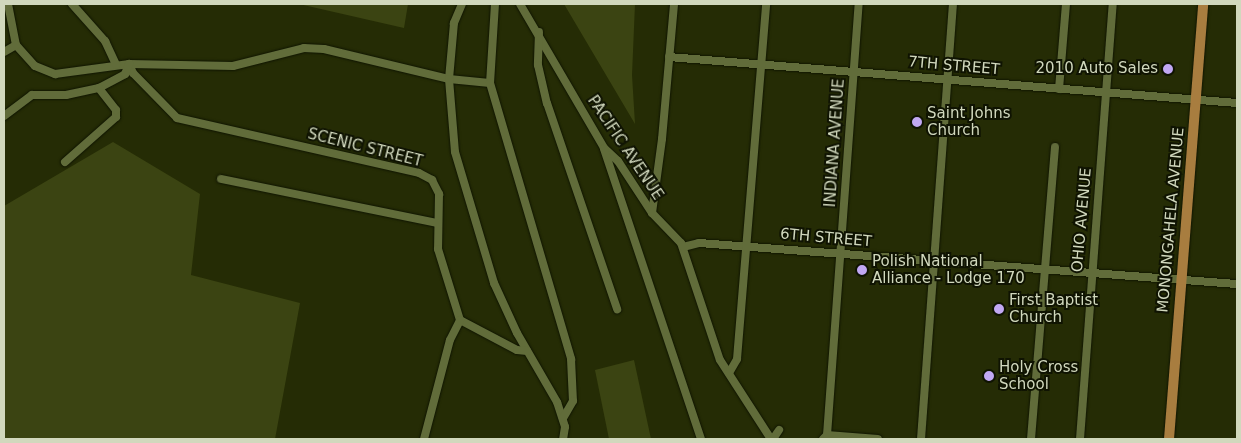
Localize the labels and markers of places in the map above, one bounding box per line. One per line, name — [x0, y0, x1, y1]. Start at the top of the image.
place label: 2010 Auto Sales — [1036, 60, 1158, 78]
marker: 2010 Auto Sales — [1162, 63, 1174, 75]
place label: Saint Johns Church — [927, 104, 1010, 139]
marker: Saint Johns Church — [911, 116, 923, 128]
place label: Polish National Alliance - Lodge 170 — [872, 252, 1025, 287]
marker: Polish National Alliance - Lodge 170 — [856, 264, 868, 276]
place label: First Baptist Church — [1009, 291, 1098, 326]
marker: First Baptist Church — [993, 303, 1005, 315]
place label: Holy Cross School — [999, 358, 1078, 393]
marker: Holy Cross School — [983, 370, 995, 382]

